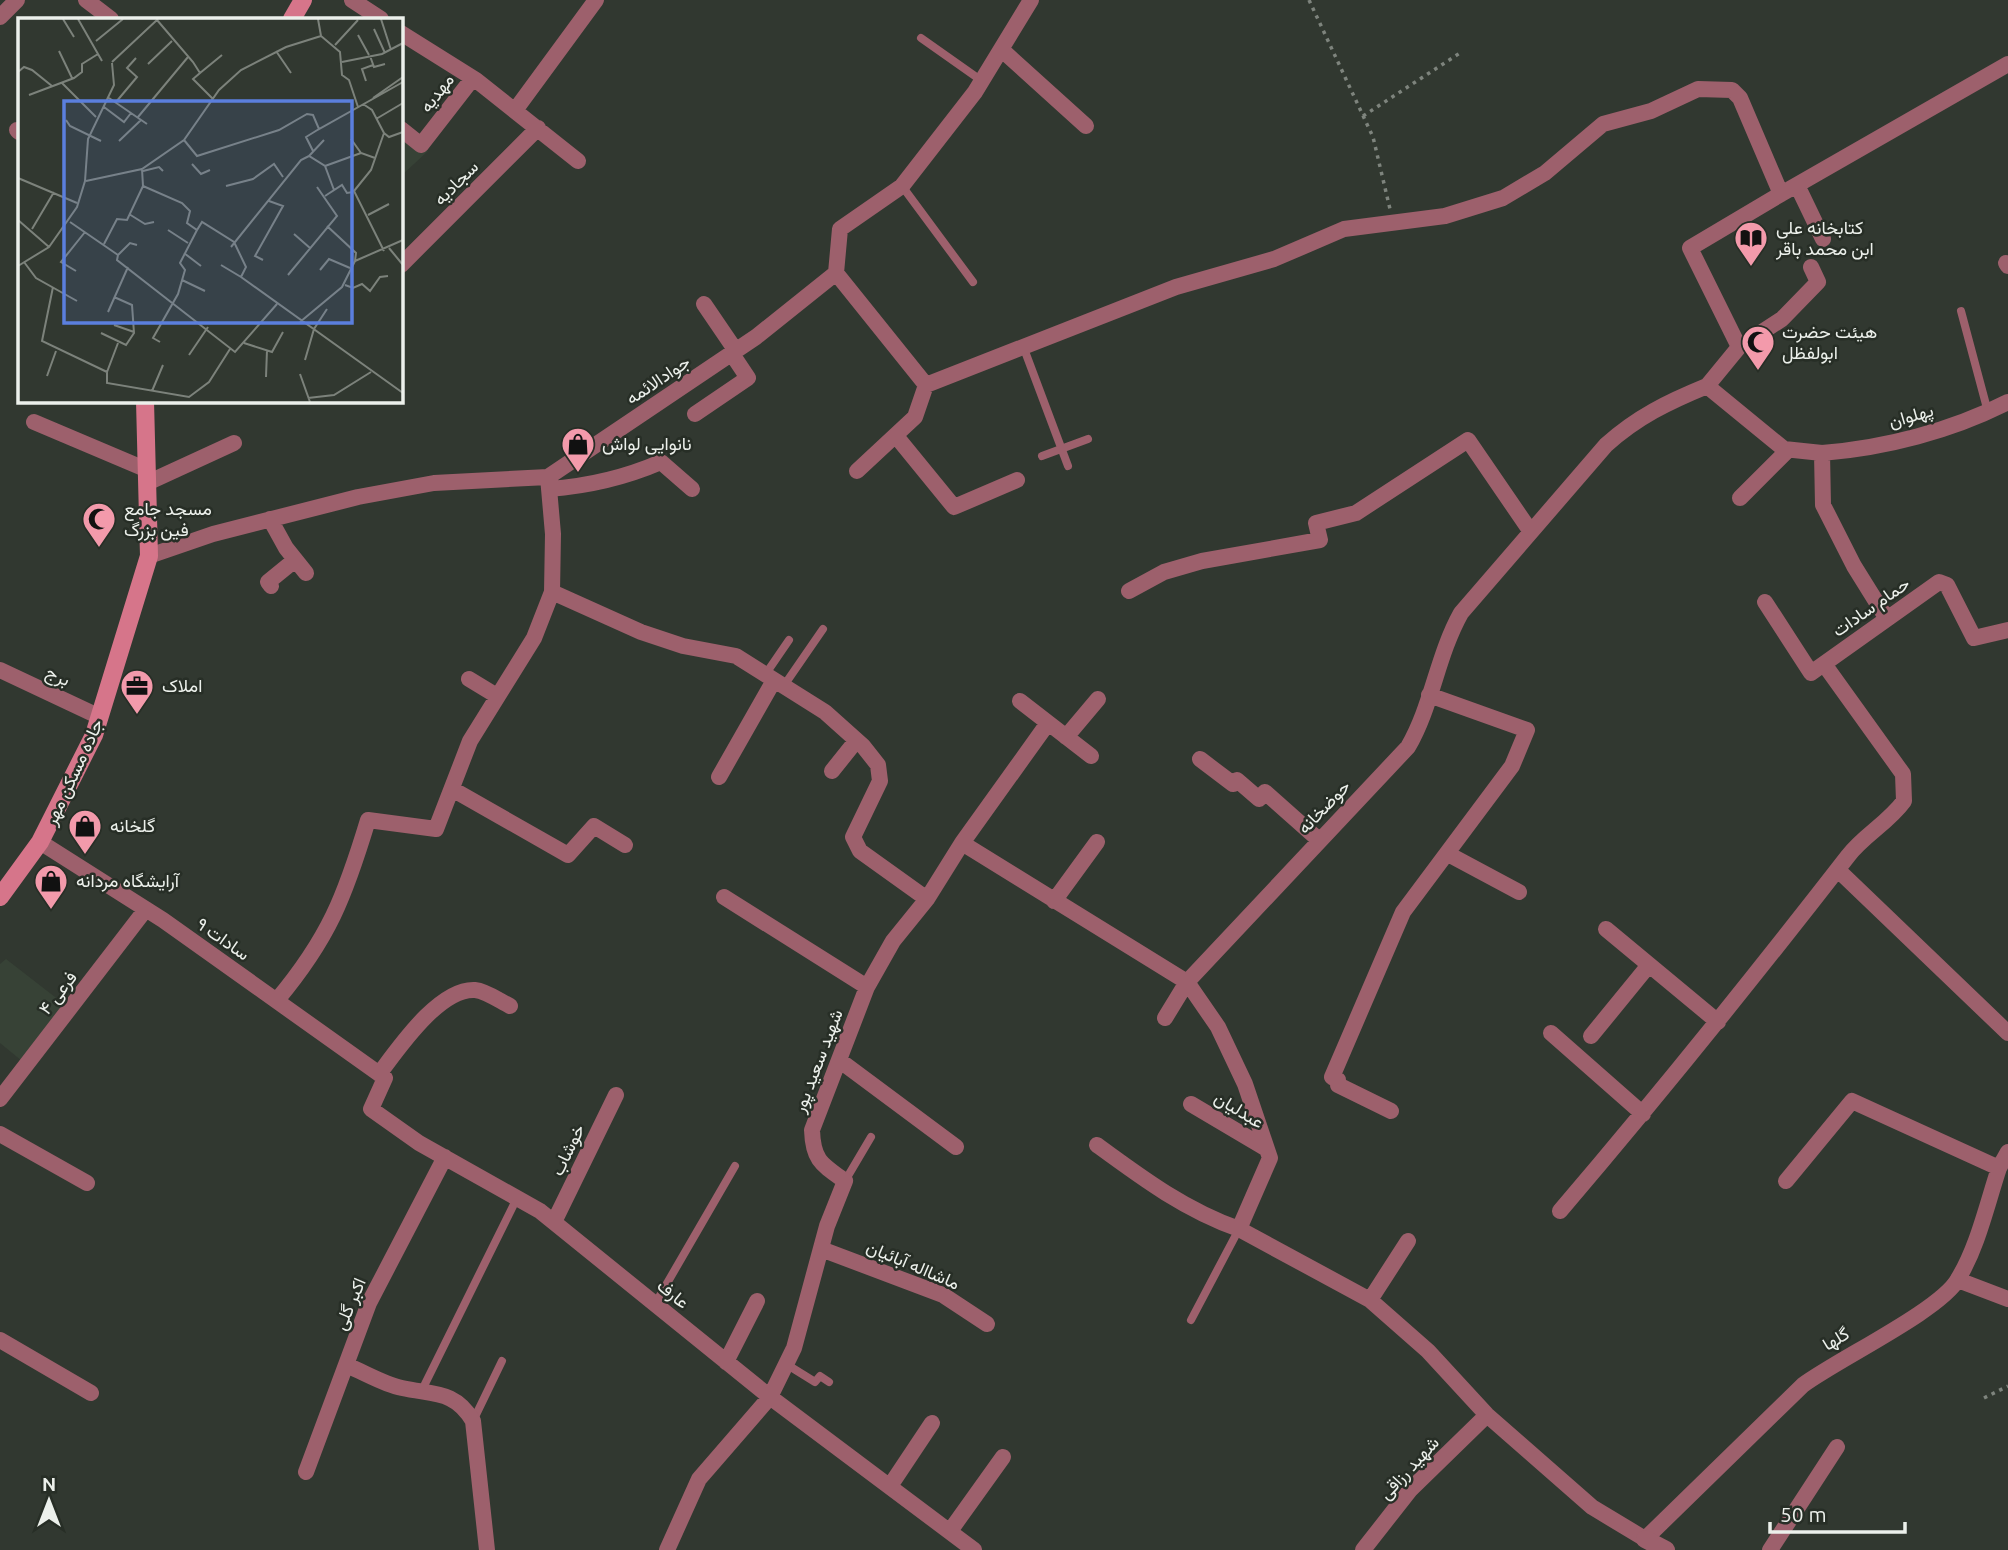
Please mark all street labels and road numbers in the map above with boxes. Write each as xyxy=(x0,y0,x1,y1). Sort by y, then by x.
street label: مهدیه xyxy=(415,69,459,117)
street label: سجادیه xyxy=(429,156,482,209)
street label: جوادالائمه xyxy=(622,351,694,409)
street label: پهلوان xyxy=(1886,399,1936,434)
street label: حمام سادات xyxy=(1828,572,1914,642)
street label: برج xyxy=(42,661,74,692)
street label: جاده مسکن مهر xyxy=(39,715,108,829)
street label: حوضخانه xyxy=(1293,775,1355,839)
street label: سادات ۹ xyxy=(193,913,254,964)
street label: فرعی ۴ xyxy=(34,967,82,1019)
street label: شهید سعید پور xyxy=(788,1006,849,1117)
street label: عبدلیان xyxy=(1211,1087,1268,1132)
street label: خوشاب xyxy=(546,1121,590,1179)
street label: ماشااله آبائیان xyxy=(863,1235,963,1294)
street label: اکبر گلی xyxy=(329,1274,371,1334)
street label: عارف xyxy=(653,1275,693,1313)
street label: گلها xyxy=(1819,1323,1853,1355)
street label: شهید رزاقی xyxy=(1374,1432,1444,1504)

